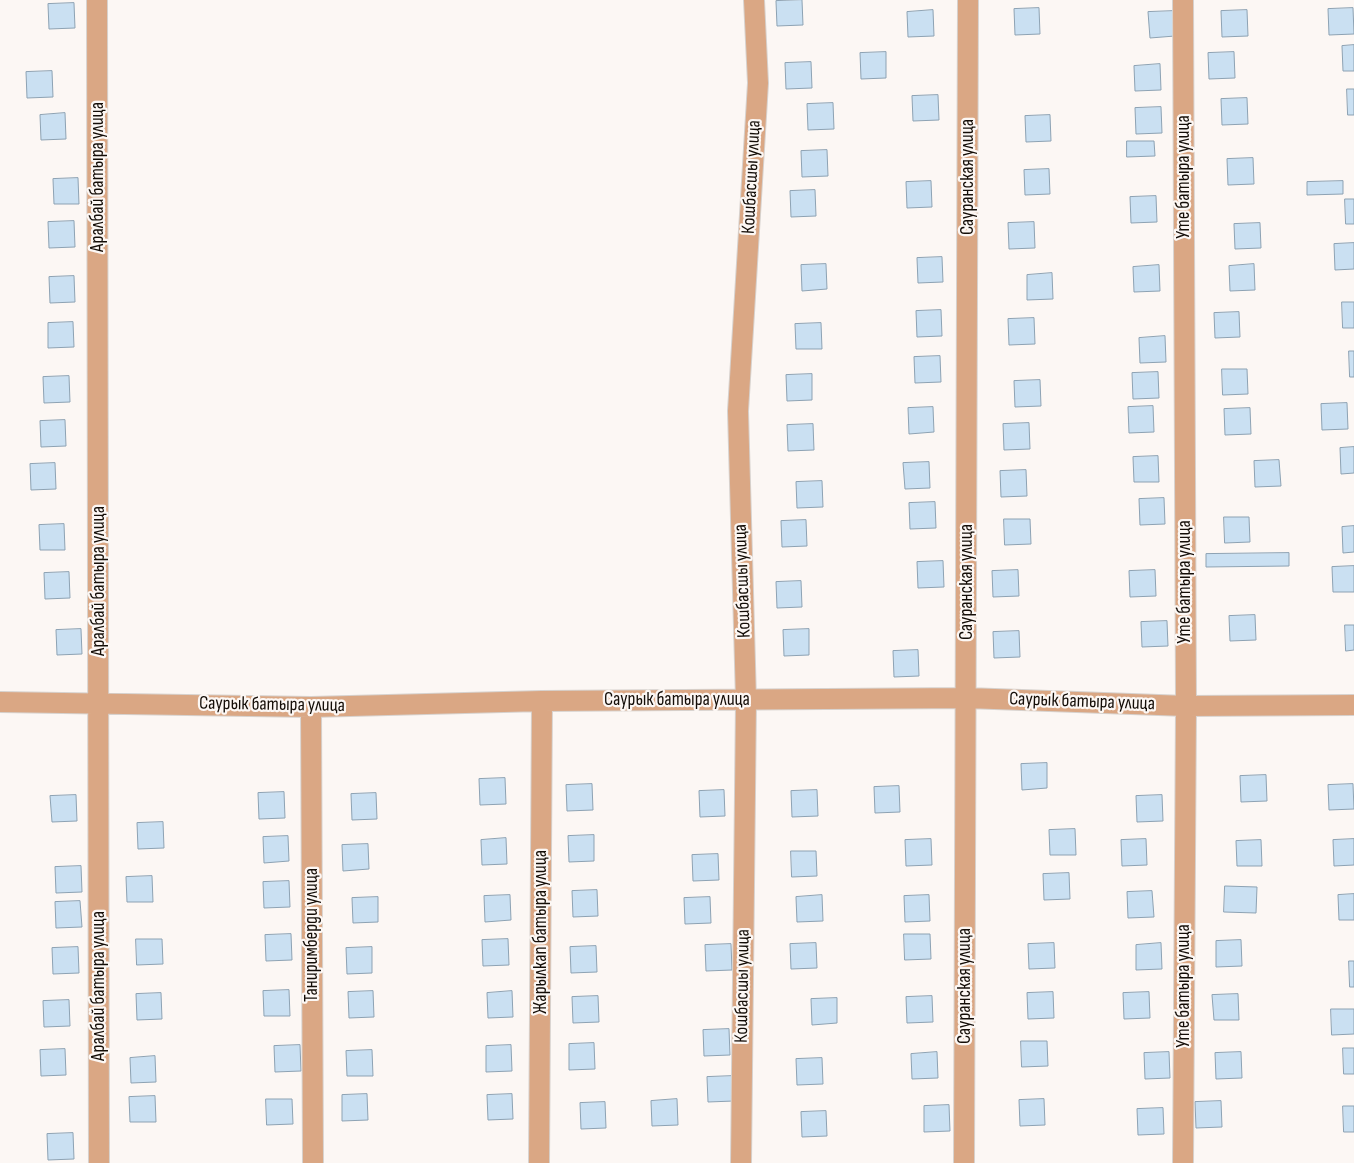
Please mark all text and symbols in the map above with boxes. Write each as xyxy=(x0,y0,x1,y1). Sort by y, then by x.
street label: Аралбай батыра улица xyxy=(87,102,109,252)
street label: Уте батыра улица xyxy=(1173,115,1195,239)
street label: Кошбасшы улица xyxy=(738,119,766,235)
street label: Сауранская улица xyxy=(957,119,979,235)
street label: Аралбай батыра улица xyxy=(88,506,110,656)
street label: Уте батыра улица xyxy=(1174,520,1196,644)
street label: Кошбасшы улица xyxy=(730,524,756,638)
street label: Сауранская улица xyxy=(956,524,978,640)
street label: Саурык батыра улица xyxy=(1009,688,1155,716)
street label: Саурык батыра улица xyxy=(604,689,750,711)
street label: Саурык батыра улица xyxy=(199,692,345,718)
street label: Жарылкап батыра улица xyxy=(530,850,552,1014)
street label: Таниримберди улица xyxy=(301,868,323,1002)
street label: Аралбай батыра улица xyxy=(88,911,110,1061)
street label: Уте батыра улица xyxy=(1173,924,1195,1048)
street label: Сауранская улица xyxy=(954,928,976,1044)
street label: Кошбасшы улица xyxy=(731,929,755,1043)

